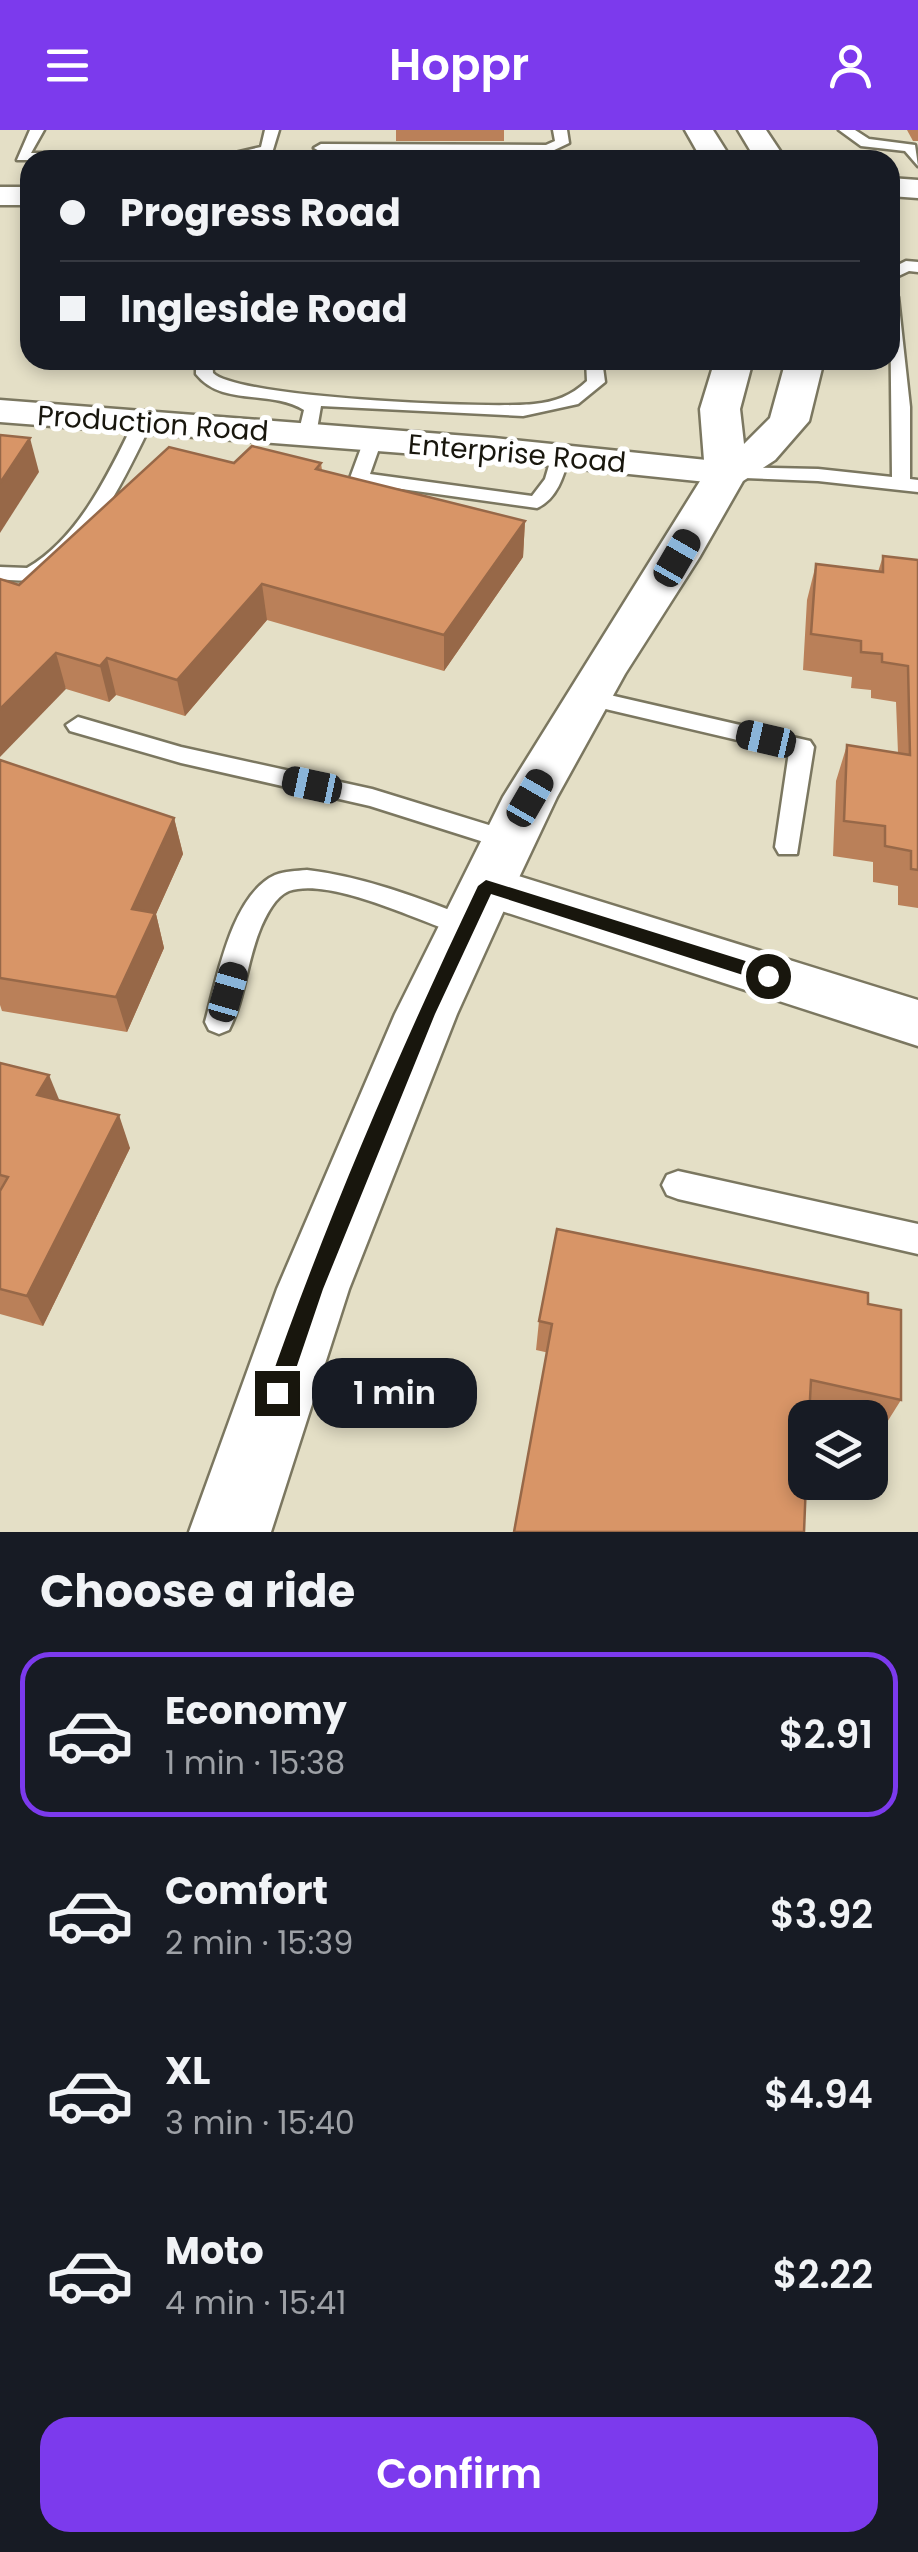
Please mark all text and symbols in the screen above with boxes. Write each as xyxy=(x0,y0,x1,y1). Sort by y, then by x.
text: Hoppr xyxy=(389,33,529,96)
icon: menu xyxy=(40,38,95,93)
icon: person xyxy=(823,38,878,93)
text: Progress Road xyxy=(120,186,401,239)
text: Ingleside Road xyxy=(120,282,408,335)
street label: Production Road xyxy=(36,396,270,451)
street label: Enterprise Road xyxy=(406,425,628,482)
car xyxy=(649,525,705,591)
car xyxy=(733,718,799,760)
car xyxy=(280,764,344,806)
car xyxy=(502,765,558,831)
route start xyxy=(746,954,791,999)
car xyxy=(205,959,251,1025)
callout: 1 min xyxy=(312,1358,477,1428)
text: 1 min xyxy=(353,1370,436,1415)
route end xyxy=(255,1371,300,1416)
map controls xyxy=(788,1400,888,1500)
button: layers xyxy=(788,1400,888,1500)
text: Choose a ride xyxy=(40,1560,355,1623)
text: Economy xyxy=(165,1684,347,1737)
icon: car xyxy=(45,1690,135,1780)
text: $2.91 xyxy=(779,1708,873,1761)
text: 1 min · 15:38 xyxy=(165,1740,345,1785)
text: Comfort xyxy=(165,1864,328,1917)
icon: car xyxy=(45,1870,135,1960)
text: $3.92 xyxy=(770,1888,873,1941)
text: 2 min · 15:39 xyxy=(165,1920,353,1965)
text: XL xyxy=(165,2044,210,2097)
icon: car xyxy=(45,2050,135,2140)
text: $4.94 xyxy=(764,2068,873,2121)
text: 3 min · 15:40 xyxy=(165,2100,355,2145)
text: Moto xyxy=(165,2224,264,2277)
icon: car xyxy=(45,2230,135,2320)
text: $2.22 xyxy=(773,2248,873,2301)
text: 4 min · 15:41 xyxy=(165,2280,346,2325)
button: Confirm xyxy=(40,2417,878,2532)

